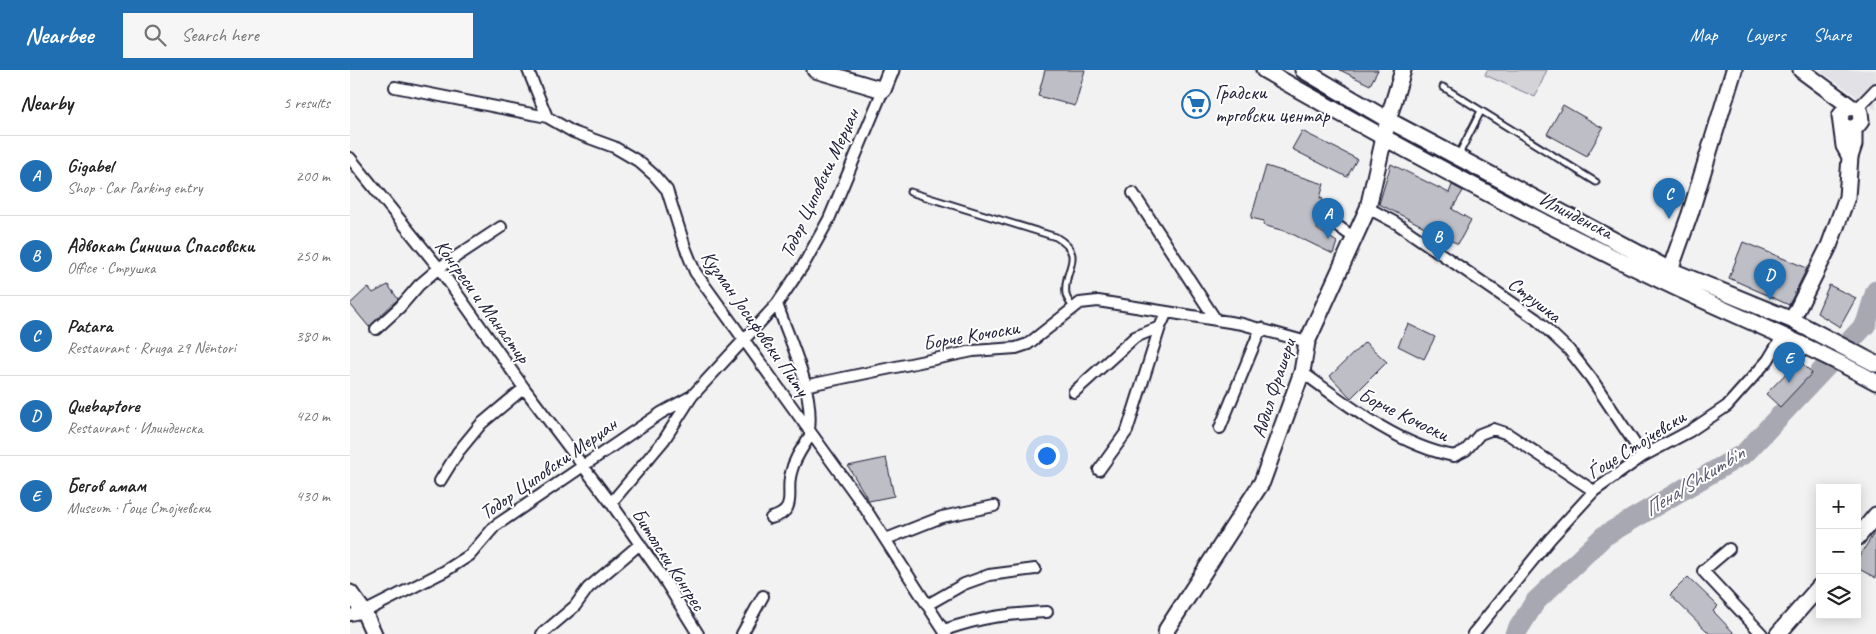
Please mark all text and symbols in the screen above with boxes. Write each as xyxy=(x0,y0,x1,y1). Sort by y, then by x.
search box xyxy=(123,13,473,58)
text: Nearbee xyxy=(25,20,93,50)
icon: search xyxy=(141,21,169,49)
text: Search here xyxy=(181,23,259,47)
text: Map xyxy=(1690,24,1718,46)
text: Layers xyxy=(1746,24,1785,46)
text: Share xyxy=(1813,24,1851,46)
place label: Градски трговски центар xyxy=(1215,80,1331,128)
supermarket icon: Градски трговски центар xyxy=(1181,89,1211,119)
text: Nearby xyxy=(20,90,73,116)
text: 5 results xyxy=(283,93,330,113)
street label: Тодор Циповски Мерџан xyxy=(774,103,866,262)
text: Gigabel xyxy=(67,154,113,178)
text: A xyxy=(32,166,40,186)
text: 200 m xyxy=(296,166,330,186)
text: Shop · Car Parking entry xyxy=(67,178,202,198)
pin: C xyxy=(1653,178,1685,219)
street label: Илинденска xyxy=(1535,186,1618,245)
pin: A xyxy=(1312,198,1344,239)
pin: B xyxy=(1422,221,1454,262)
text: Адвокат Синиша Спасовски xyxy=(67,234,255,258)
street label: Конгреси и Манастир xyxy=(429,234,537,369)
text: B xyxy=(32,246,40,266)
text: 250 m xyxy=(296,246,330,266)
street label: Кузман Јосифовски Питу xyxy=(695,246,816,403)
text: Office · Струшка xyxy=(67,258,155,278)
pin: D xyxy=(1754,259,1786,300)
street label: Струшка xyxy=(1503,271,1568,329)
text: Patara xyxy=(67,314,113,338)
street label: Борче Кочоски xyxy=(921,315,1022,356)
text: C xyxy=(32,326,40,346)
text: 380 m xyxy=(296,326,330,346)
street label: Абдил Фрашери xyxy=(1246,334,1302,441)
text: Restaurant · Rruga 29 Nëntori xyxy=(67,338,236,358)
pin: E xyxy=(1773,342,1805,383)
street label: Борче Кочоски xyxy=(1355,382,1454,447)
text: Quebaptore xyxy=(67,394,140,418)
street label: Ѓоце Стојчевски xyxy=(1582,404,1691,485)
text: D xyxy=(31,406,41,426)
text: 420 m xyxy=(296,406,330,426)
street label: Тодор Циповски Мерџан xyxy=(475,411,623,525)
text: Restaurant · Илинденска xyxy=(67,418,203,438)
water label: Пена/Shkumbin xyxy=(1639,439,1750,522)
your location xyxy=(1034,443,1060,469)
text: Бегов амам xyxy=(67,474,146,498)
map controls xyxy=(1816,484,1861,619)
button: + xyxy=(1816,484,1861,529)
text: E xyxy=(32,486,40,506)
text: 430 m xyxy=(296,486,330,506)
text: Museum · Ѓоце Стојчевски xyxy=(67,498,211,518)
street label: Битолски Конгрес xyxy=(626,503,712,616)
button: − xyxy=(1816,529,1861,574)
button: layers xyxy=(1816,574,1861,619)

